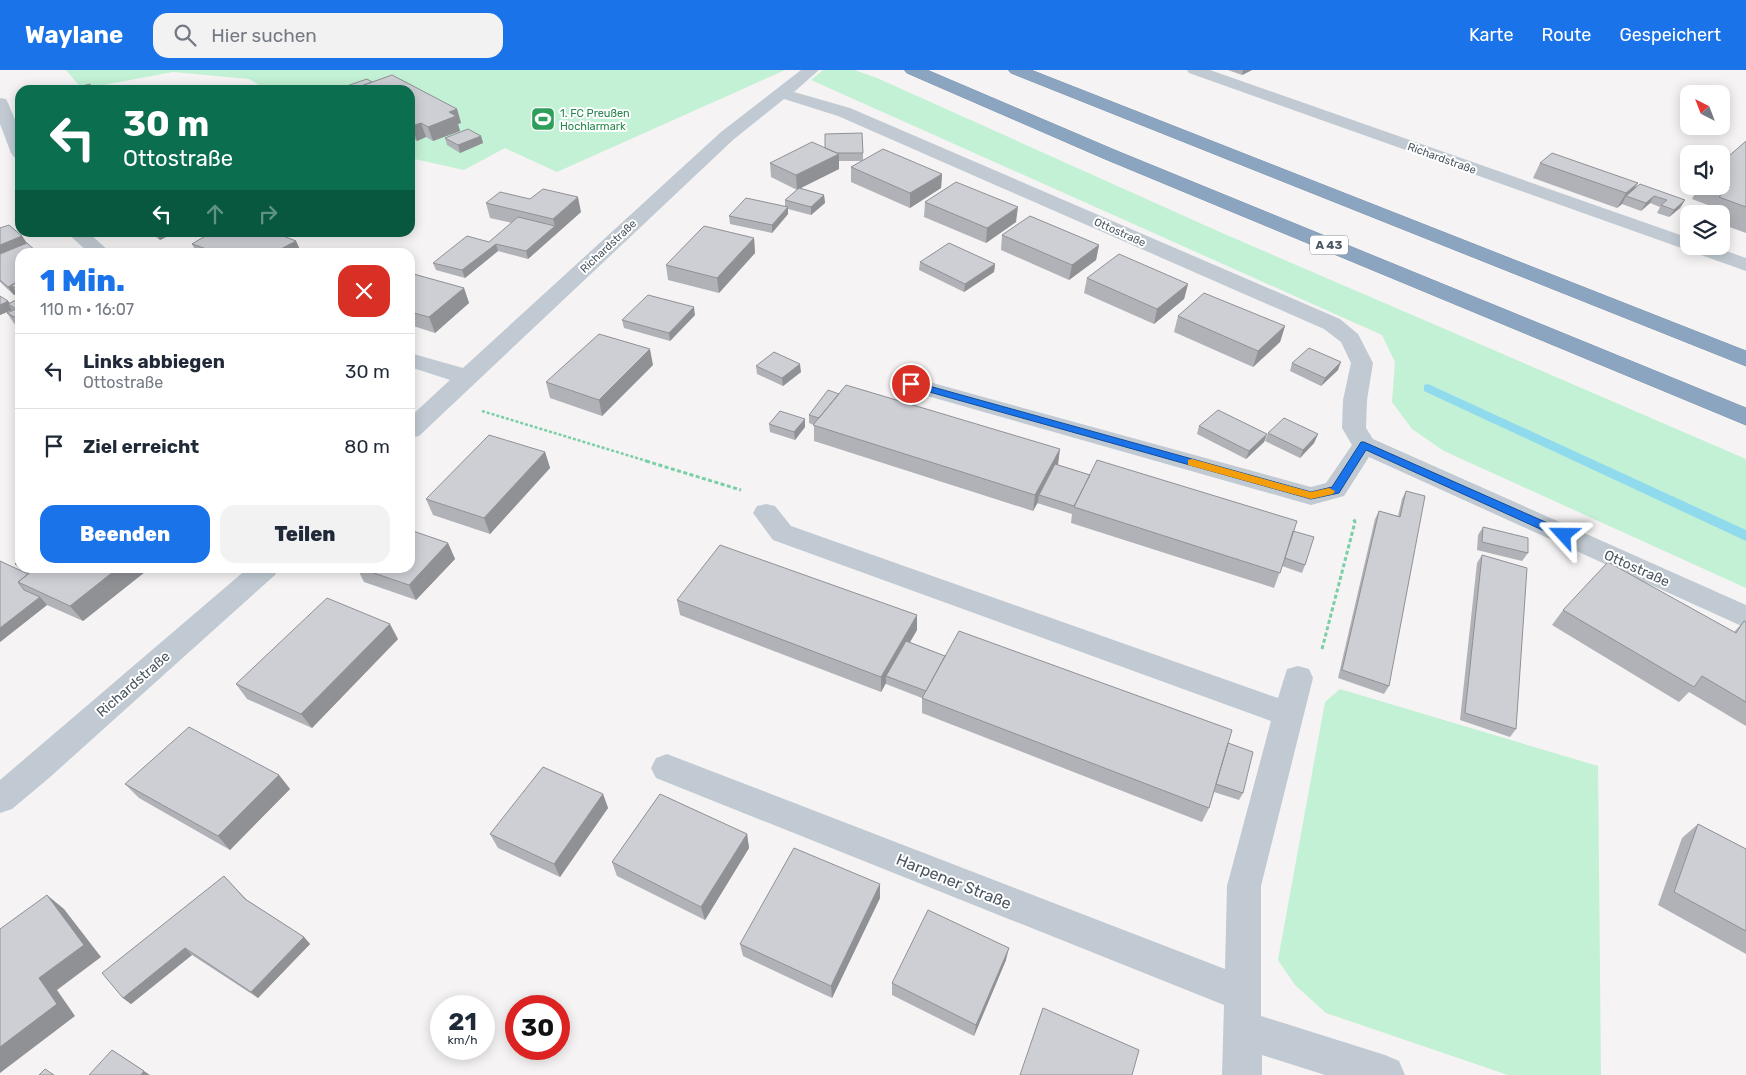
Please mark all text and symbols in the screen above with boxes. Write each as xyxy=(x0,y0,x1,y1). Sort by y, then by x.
search box xyxy=(153,13,503,58)
text: Waylane xyxy=(25,21,123,49)
icon: search xyxy=(171,21,199,49)
text: Hier suchen xyxy=(211,24,317,47)
text: Karte xyxy=(1469,24,1513,46)
text: Route xyxy=(1541,24,1591,46)
text: Gespeichert xyxy=(1619,24,1721,46)
north arrow xyxy=(1680,85,1730,135)
map controls xyxy=(1680,85,1730,255)
text: 30 m xyxy=(123,103,209,145)
icon: left xyxy=(40,105,105,170)
sports icon: 1. FC Preußen Hochlarmark xyxy=(530,106,556,132)
place label: 1. FC Preußen Hochlarmark xyxy=(560,107,630,133)
street label: Richardstraße xyxy=(1406,140,1478,177)
text: Ottostraße xyxy=(123,145,233,172)
button: sound xyxy=(1680,145,1730,195)
icon: left xyxy=(148,200,176,228)
icon: ahead xyxy=(201,200,229,228)
icon: right xyxy=(254,200,282,228)
button: layers xyxy=(1680,205,1730,255)
street label: Ottostraße xyxy=(1092,215,1148,250)
street label: Richardstraße xyxy=(578,217,639,276)
road number: A 43 xyxy=(1310,236,1348,254)
text: 1 Min. xyxy=(40,263,125,299)
button: close xyxy=(338,265,390,317)
text: 110 m · 16:07 xyxy=(40,300,134,319)
text: Links abbiegen xyxy=(83,350,225,373)
icon: left xyxy=(40,357,68,385)
text: 30 m xyxy=(345,360,390,383)
pin xyxy=(890,363,932,405)
icon: arrive xyxy=(897,370,925,398)
text: Ottostraße xyxy=(83,373,163,392)
icon: arrive xyxy=(40,432,68,460)
text: Ziel erreicht xyxy=(83,435,199,458)
text: 80 m xyxy=(344,435,390,458)
button: Beenden xyxy=(40,505,210,563)
button: Teilen xyxy=(220,505,390,563)
position arrow xyxy=(1537,508,1589,560)
street label: Ottostraße xyxy=(1601,546,1672,591)
street label: Richardstraße xyxy=(93,648,174,721)
street label: Harpener Straße xyxy=(893,850,1014,913)
speed limit sign: 30 xyxy=(505,995,570,1060)
text: 21 xyxy=(448,1007,477,1036)
text: km/h xyxy=(448,1033,477,1047)

